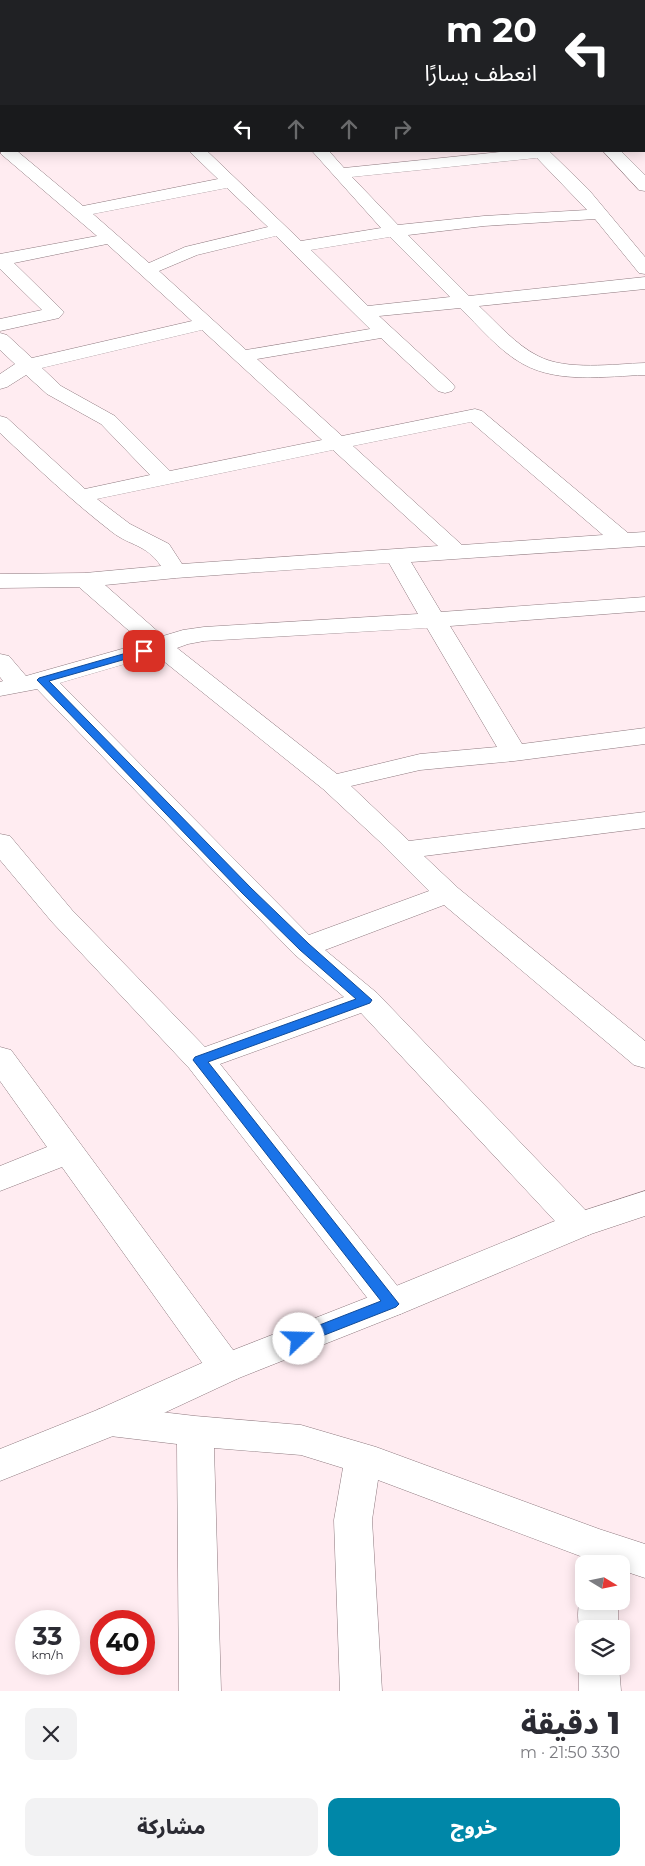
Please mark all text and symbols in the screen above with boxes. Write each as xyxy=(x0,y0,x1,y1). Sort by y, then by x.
text: 20 m xyxy=(446,8,537,51)
icon: left xyxy=(555,20,620,85)
text: انعطف يسارًا xyxy=(424,60,537,87)
icon: left xyxy=(229,115,257,143)
icon: ahead xyxy=(282,115,310,143)
icon: ahead xyxy=(335,115,363,143)
icon: right xyxy=(388,115,416,143)
pin xyxy=(123,630,165,672)
icon: arrive xyxy=(130,637,158,665)
position arrow xyxy=(272,1312,324,1364)
north arrow xyxy=(575,1555,630,1610)
map controls xyxy=(575,1555,630,1675)
speed limit sign: 40 xyxy=(90,1610,155,1675)
button: layers xyxy=(575,1620,630,1675)
text: 33 xyxy=(33,1621,62,1651)
text: km/h xyxy=(31,1647,64,1662)
text: 1 دقيقة xyxy=(521,1705,620,1742)
button: close xyxy=(25,1708,77,1760)
text: 330 m · 21:50 xyxy=(520,1743,620,1762)
button: مشاركة xyxy=(25,1798,318,1856)
button: خروج xyxy=(328,1798,620,1856)

